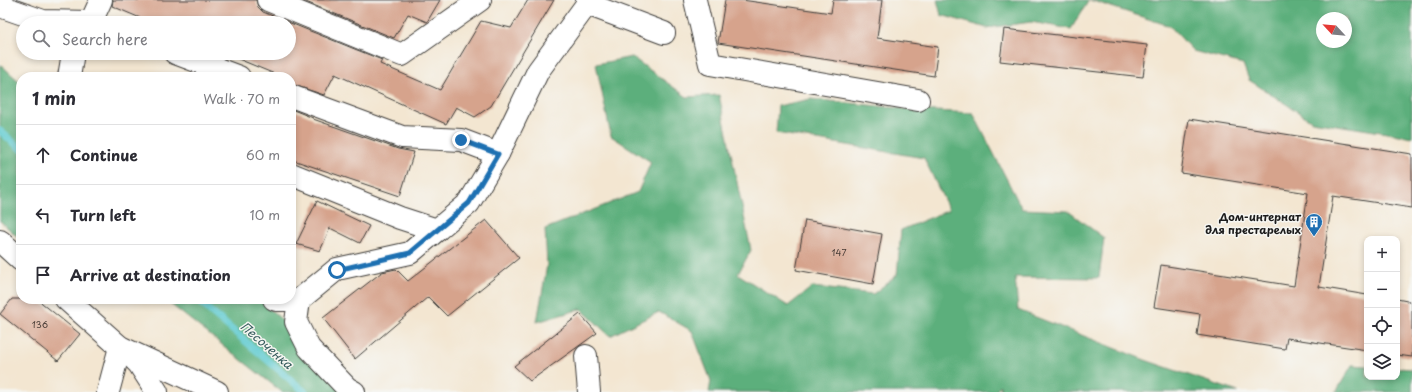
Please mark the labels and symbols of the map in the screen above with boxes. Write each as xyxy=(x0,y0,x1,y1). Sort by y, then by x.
north arrow xyxy=(1316,12,1352,48)
route end xyxy=(452,131,470,149)
place label: Дом-интернат для престарелых xyxy=(1205,208,1301,238)
building icon: Дом-интернат для престарелых xyxy=(1304,212,1324,237)
house number: 147 xyxy=(832,245,846,259)
route start xyxy=(328,261,346,279)
house number: 136 xyxy=(32,317,48,331)
water label: Песоченка xyxy=(237,317,297,373)

